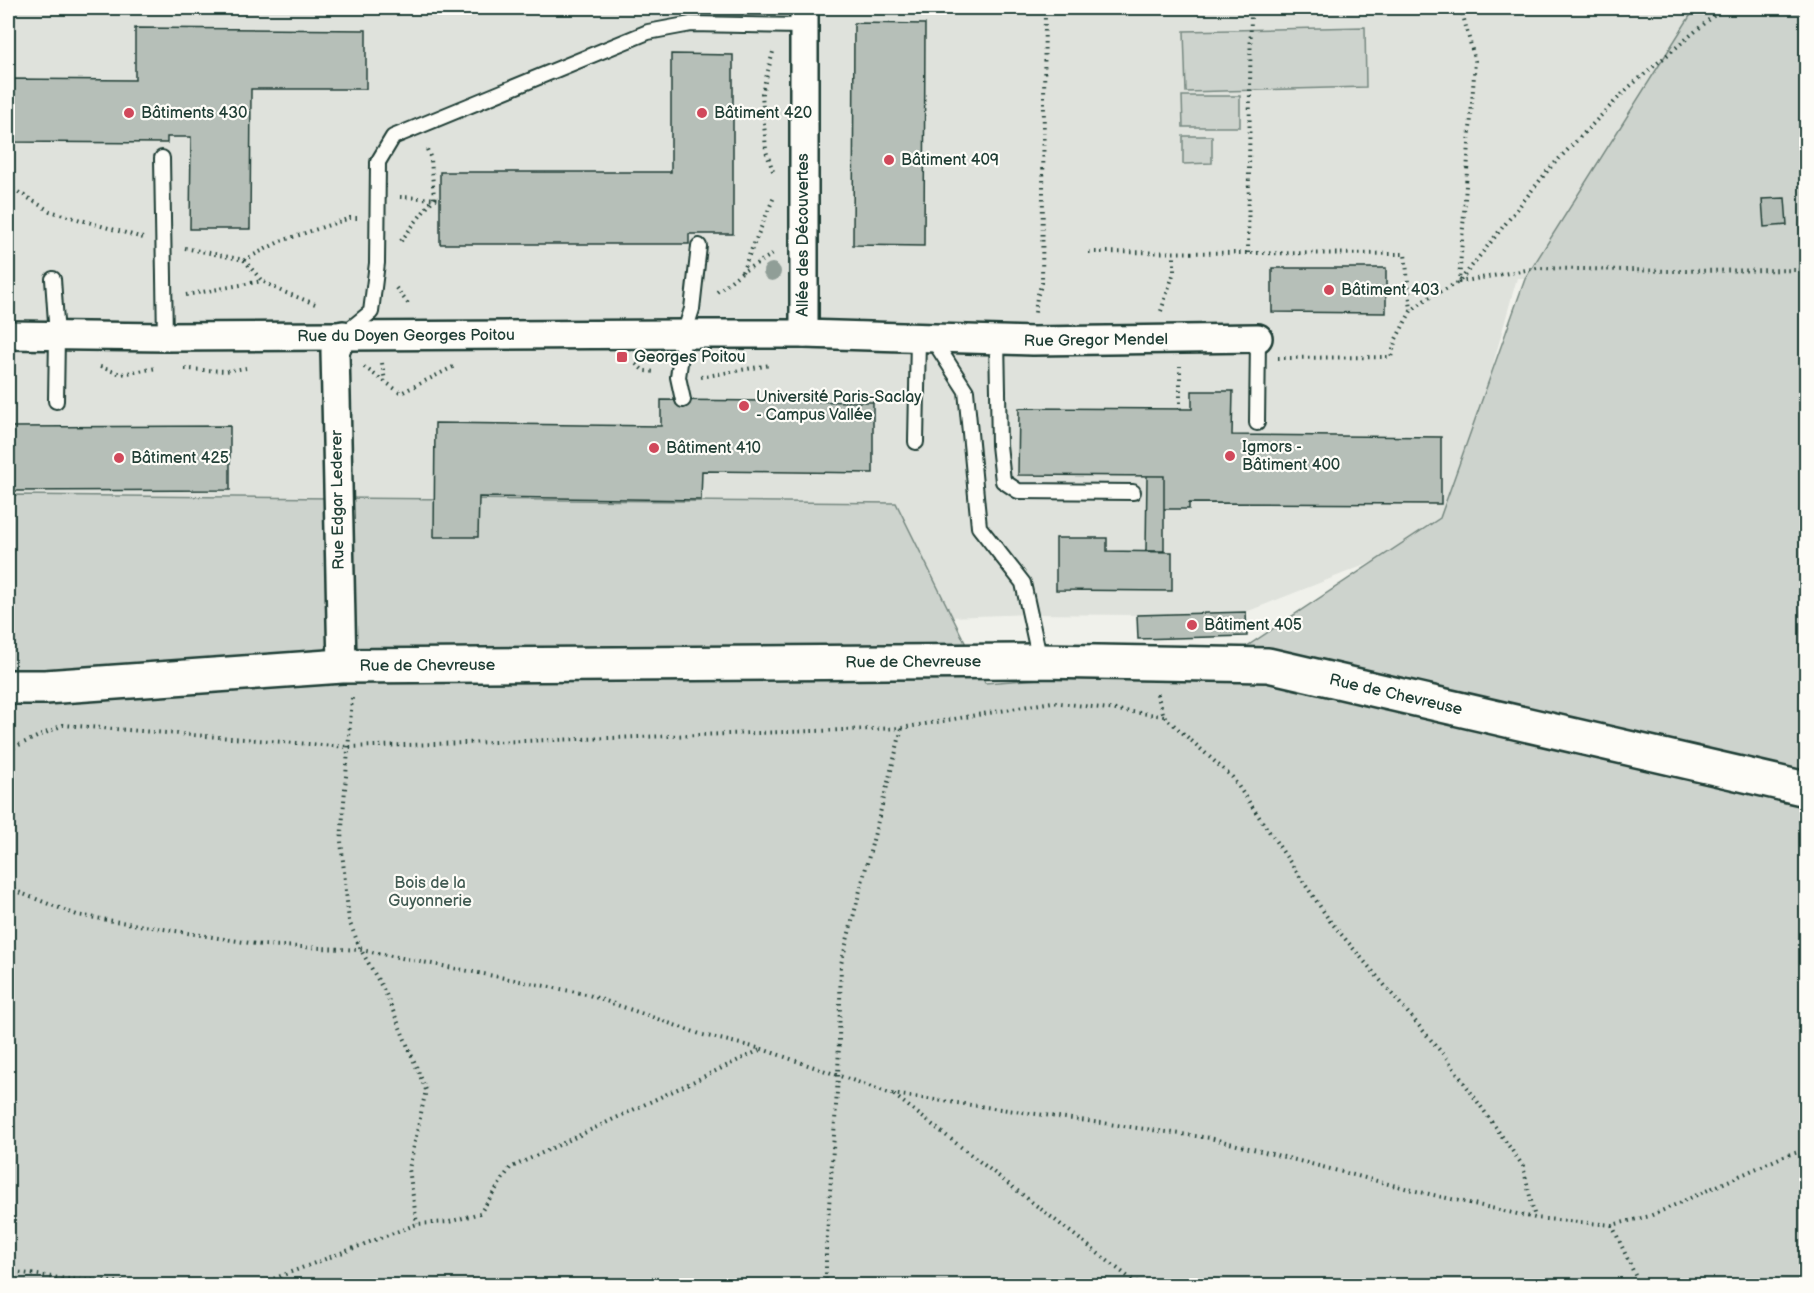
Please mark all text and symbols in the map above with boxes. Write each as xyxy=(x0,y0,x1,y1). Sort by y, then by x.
place label: Bâtiments 430 xyxy=(141,104,247,123)
place label: Bâtiment 420 xyxy=(714,104,812,123)
marker: Bâtiments 430 xyxy=(122,106,136,120)
marker: Bâtiment 420 xyxy=(695,106,709,120)
place label: Bâtiment 409 xyxy=(901,151,999,170)
street label: Allée des Découvertes xyxy=(794,153,813,317)
marker: Bâtiment 409 xyxy=(882,153,896,167)
place label: Bâtiment 403 xyxy=(1341,281,1440,300)
marker: Bâtiment 403 xyxy=(1322,283,1336,297)
street label: Rue du Doyen Georges Poitou xyxy=(297,325,515,346)
street label: Rue Gregor Mendel xyxy=(1023,330,1168,351)
place label: Georges Poitou xyxy=(634,348,746,367)
marker: Georges Poitou xyxy=(615,350,629,364)
place label: Université Paris-Saclay - Campus Vallée xyxy=(756,388,922,425)
marker: Université Paris-Saclay - Campus Vallée xyxy=(737,399,751,413)
street label: Rue Edgar Lederer xyxy=(327,430,349,570)
place label: Igmors - Bâtiment 400 xyxy=(1242,438,1340,475)
place label: Bâtiment 410 xyxy=(666,439,761,458)
marker: Bâtiment 410 xyxy=(647,441,661,455)
place label: Bâtiment 425 xyxy=(131,449,229,468)
marker: Igmors - Bâtiment 400 xyxy=(1223,449,1237,463)
marker: Bâtiment 425 xyxy=(112,451,126,465)
place label: Bâtiment 405 xyxy=(1204,616,1302,635)
marker: Bâtiment 405 xyxy=(1185,618,1199,632)
street label: Rue de Chevreuse xyxy=(845,652,982,672)
street label: Rue de Chevreuse xyxy=(359,655,496,675)
street label: Rue de Chevreuse xyxy=(1328,670,1465,719)
park label: Bois de la Guyonnerie xyxy=(388,874,472,911)

